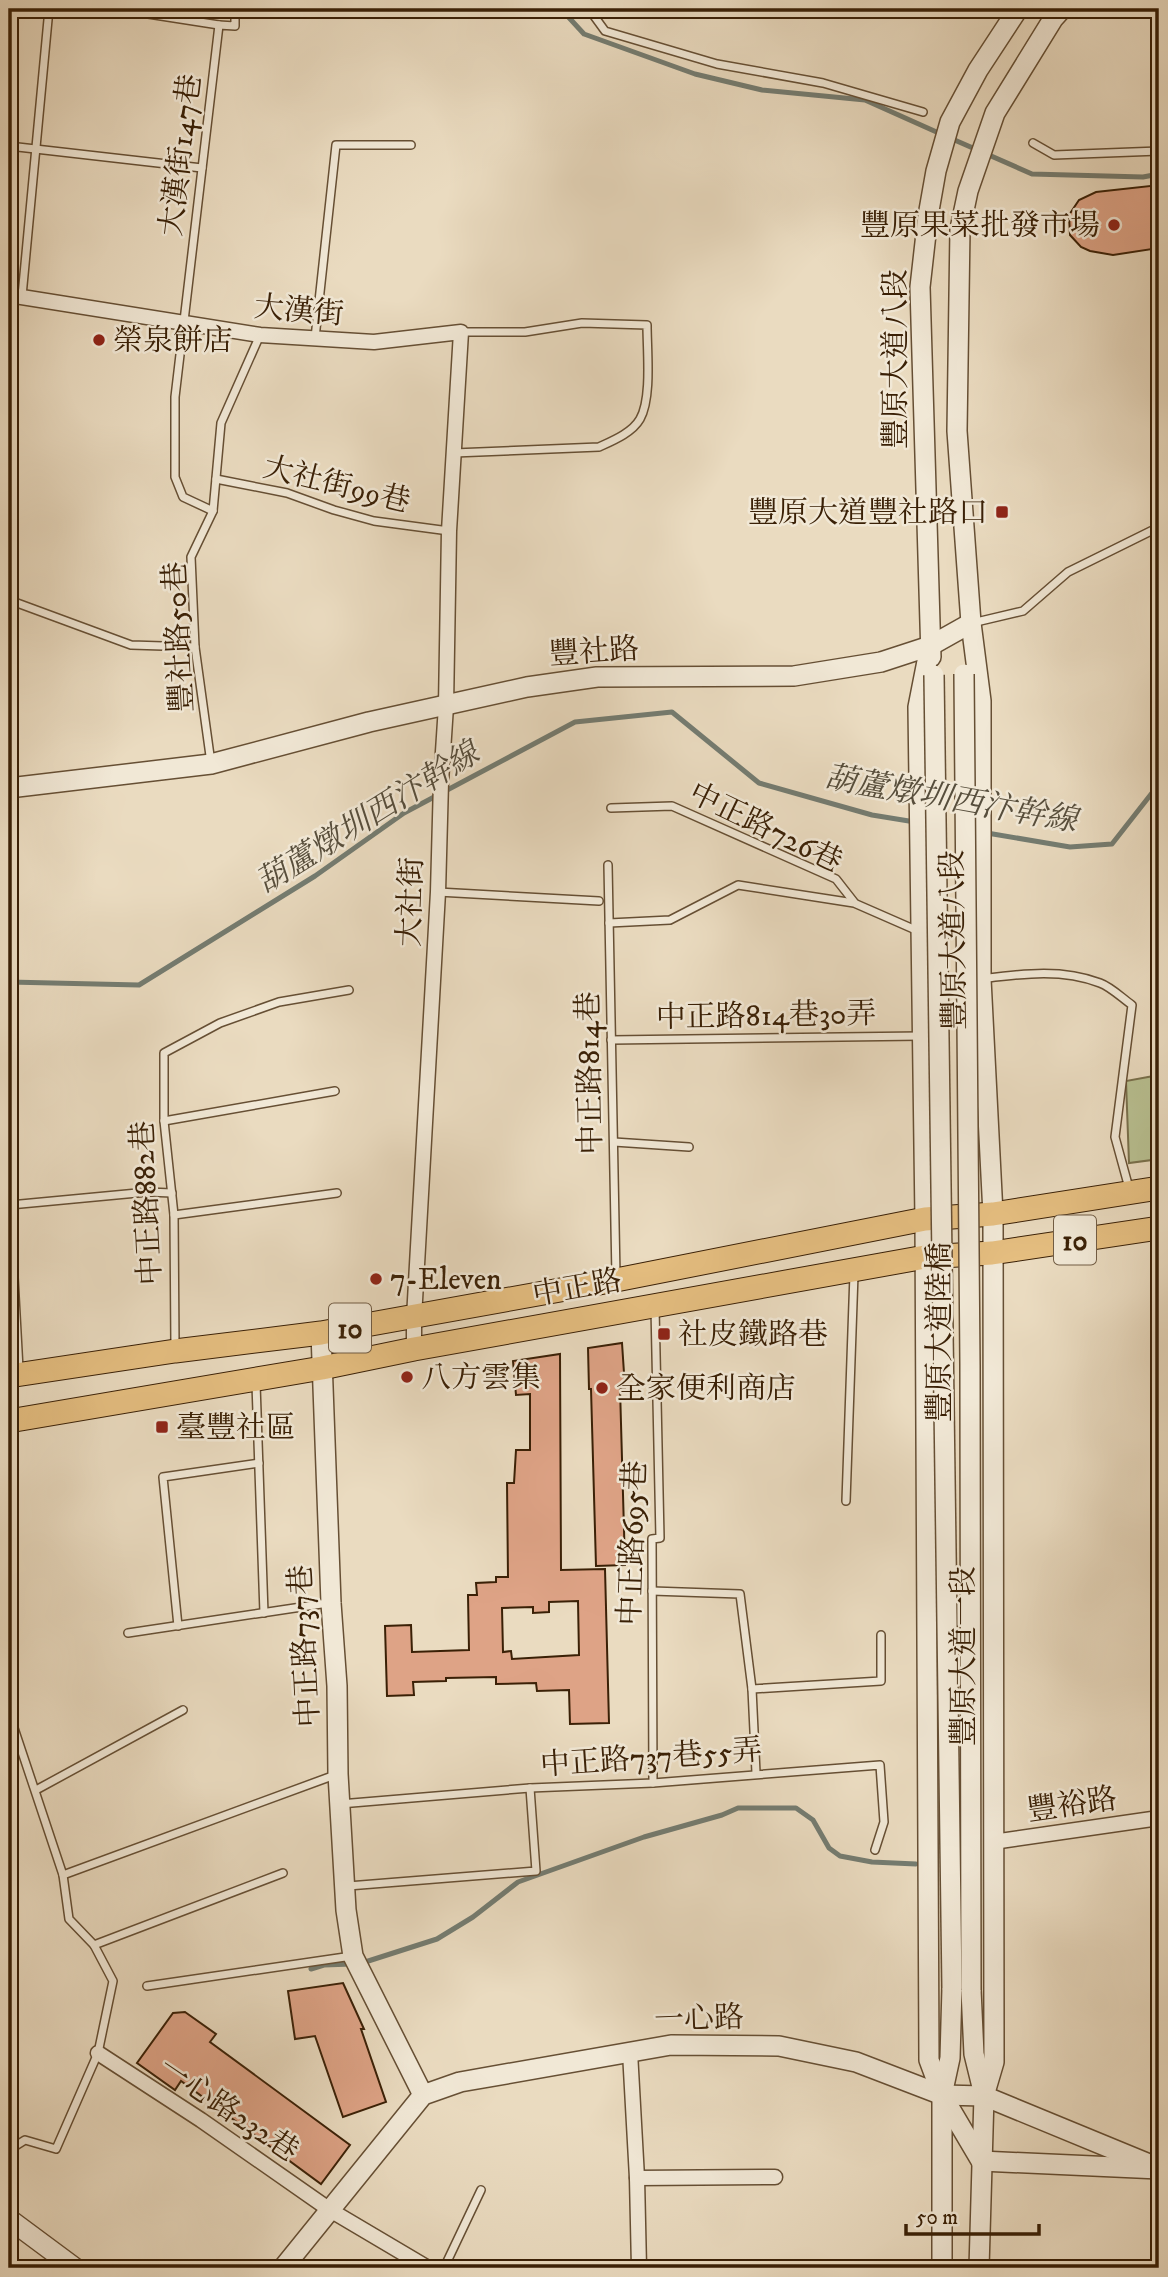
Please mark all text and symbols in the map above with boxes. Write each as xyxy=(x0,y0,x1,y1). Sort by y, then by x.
street label: 大漢街147巷 xyxy=(153,72,210,238)
place label: 豐原果菜批發市場 xyxy=(860,208,1100,245)
marker: 豐原果菜批發市場 xyxy=(1106,217,1122,233)
street label: 豐原大道八段 xyxy=(878,269,915,449)
street label: 大漢街 xyxy=(252,289,345,334)
place label: 榮泉餅店 xyxy=(113,323,233,360)
marker: 榮泉餅店 xyxy=(91,332,107,348)
street label: 大社街99巷 xyxy=(259,449,414,522)
place label: 豐原大道豐社路口 xyxy=(748,495,988,532)
marker: 豐原大道豐社路口 xyxy=(994,504,1010,520)
street label: 豐社路50巷 xyxy=(157,561,202,713)
street label: 豐社路 xyxy=(548,631,640,674)
water label: 葫蘆燉圳西汴幹線 xyxy=(249,732,490,903)
water label: 葫蘆燉圳西汴幹線 xyxy=(821,758,1083,842)
street label: 中正路726巷 xyxy=(683,775,848,881)
street label: 豐原大道八段 xyxy=(934,850,975,1030)
street label: 大社街 xyxy=(391,856,432,948)
street label: 中正路814巷 xyxy=(571,991,610,1155)
street label: 中正路814巷30弄 xyxy=(655,996,877,1037)
street label: 中正路882巷 xyxy=(125,1120,170,1286)
road number: 10 xyxy=(1054,1216,1096,1264)
street label: 豐原大道陸橋 xyxy=(922,1242,959,1422)
place label: 7-Eleven xyxy=(390,1262,502,1299)
street label: 中正路 xyxy=(530,1262,625,1315)
marker: 7-Eleven xyxy=(368,1271,384,1287)
road number: 10 xyxy=(329,1304,371,1352)
place label: 社皮鐵路巷 xyxy=(678,1317,828,1354)
marker: 社皮鐵路巷 xyxy=(656,1326,672,1342)
place label: 八方雲集 xyxy=(421,1360,541,1397)
marker: 八方雲集 xyxy=(399,1369,415,1385)
place label: 全家便利商店 xyxy=(616,1371,796,1408)
marker: 全家便利商店 xyxy=(594,1380,610,1396)
place label: 臺豐社區 xyxy=(176,1410,296,1447)
marker: 臺豐社區 xyxy=(154,1419,170,1435)
street label: 中正路695巷 xyxy=(612,1460,655,1626)
street label: 中正路737巷 xyxy=(283,1564,328,1728)
street label: 豐原大道一段 xyxy=(946,1566,983,1746)
street label: 中正路737巷55弄 xyxy=(539,1732,763,1785)
street label: 豐裕路 xyxy=(1025,1781,1119,1830)
street label: 一心路 xyxy=(653,1999,745,2040)
street label: 一心路232巷 xyxy=(151,2050,305,2171)
scale bar xyxy=(906,2193,1038,2237)
text: 50 m xyxy=(916,2205,958,2231)

